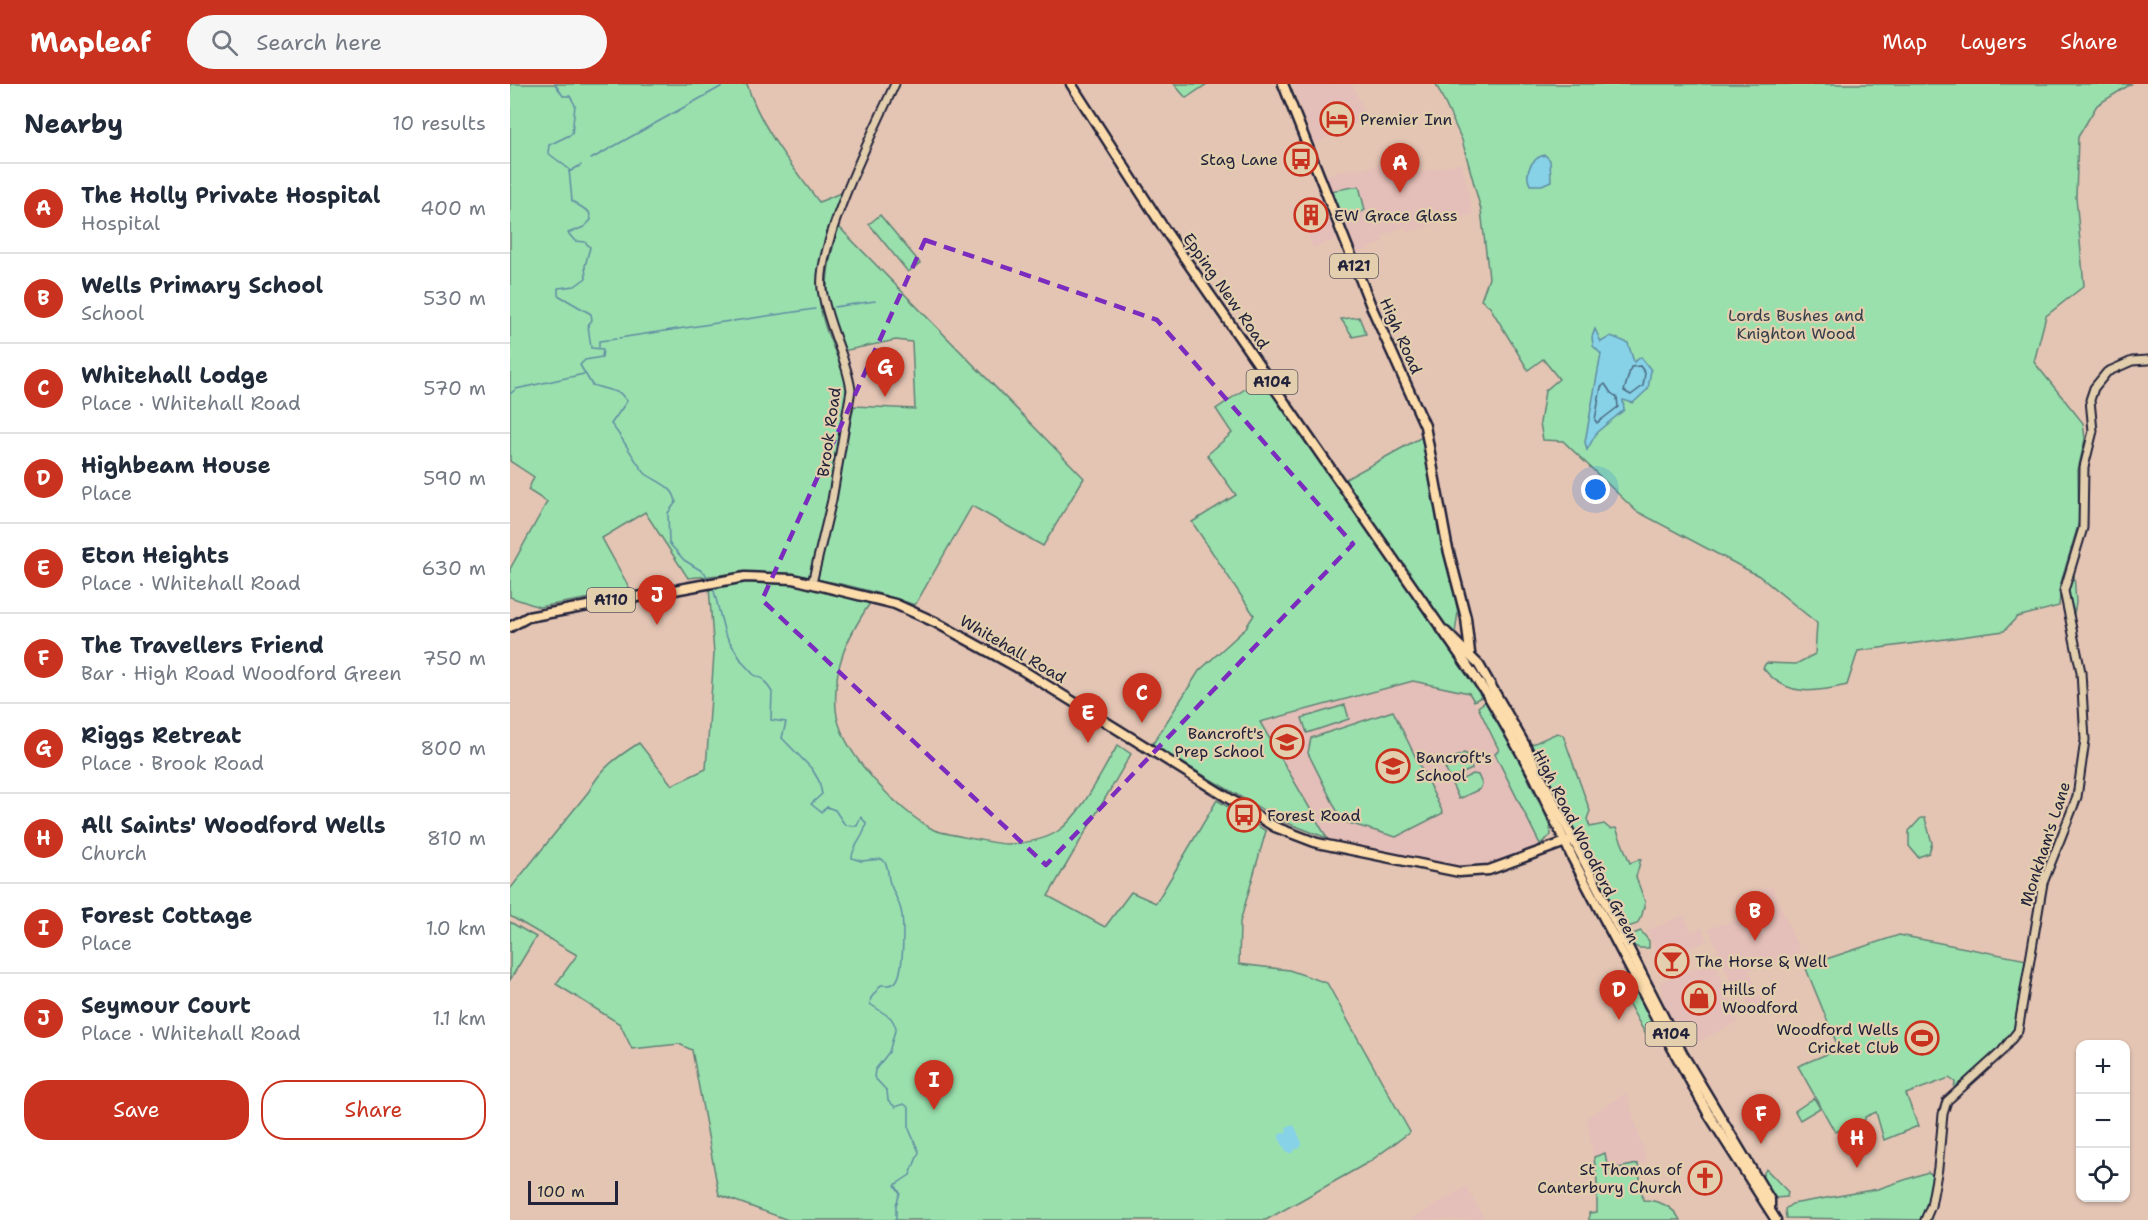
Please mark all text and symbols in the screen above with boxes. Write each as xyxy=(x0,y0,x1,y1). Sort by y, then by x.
search box xyxy=(187,15,607,69)
text: Mapleaf xyxy=(30,23,151,61)
icon: search xyxy=(208,26,241,59)
text: Search here xyxy=(256,28,382,57)
text: Map xyxy=(1882,28,1927,56)
text: Layers xyxy=(1960,28,2027,56)
text: Share xyxy=(2060,28,2118,56)
hotel icon: Premier Inn xyxy=(1319,101,1355,137)
text: Nearby xyxy=(24,106,123,141)
place label: Premier Inn xyxy=(1360,109,1452,130)
text: 10 results xyxy=(392,110,486,136)
bus stop icon: Stag Lane xyxy=(1283,141,1319,177)
pin: A xyxy=(1380,144,1420,193)
place label: Stag Lane xyxy=(1200,149,1278,170)
text: The Holly Private Hospital xyxy=(81,181,380,210)
text: A xyxy=(36,195,51,221)
text: 400 m xyxy=(420,195,486,221)
building icon: EW Grace Glass xyxy=(1293,197,1329,233)
place label: EW Grace Glass xyxy=(1334,205,1458,226)
text: Hospital xyxy=(81,210,160,236)
street label: Epping New Road xyxy=(1178,229,1274,353)
road number: A121 xyxy=(1330,254,1378,278)
text: Wells Primary School xyxy=(81,271,323,300)
text: B xyxy=(37,285,50,311)
text: 530 m xyxy=(423,285,486,311)
street label: High Road xyxy=(1375,295,1427,377)
text: School xyxy=(81,300,144,326)
park label: Lords Bushes and Knighton Wood xyxy=(1728,305,1864,344)
pin: G xyxy=(866,348,904,397)
text: Whitehall Lodge xyxy=(81,361,268,390)
road number: A104 xyxy=(1246,370,1298,394)
text: C xyxy=(37,375,50,401)
text: 570 m xyxy=(423,375,486,401)
street label: Brook Road xyxy=(812,386,846,478)
text: Place · Whitehall Road xyxy=(81,390,301,416)
text: Highbeam House xyxy=(81,451,271,480)
text: D xyxy=(36,465,51,491)
text: 590 m xyxy=(423,465,486,491)
your location xyxy=(1581,475,1610,504)
text: Place xyxy=(81,480,132,506)
text: Eton Heights xyxy=(81,541,229,570)
text: E xyxy=(37,555,50,581)
text: 630 m xyxy=(422,555,486,581)
text: Place · Whitehall Road xyxy=(81,570,301,596)
pin: J xyxy=(638,576,676,625)
road number: A110 xyxy=(587,588,635,612)
street label: Whitehall Road xyxy=(956,610,1070,688)
text: The Travellers Friend xyxy=(81,631,324,660)
text: F xyxy=(38,645,49,671)
text: 750 m xyxy=(423,645,486,671)
text: Bar · High Road Woodford Green xyxy=(81,660,402,686)
pin: C xyxy=(1122,674,1162,723)
pin: E xyxy=(1068,694,1108,743)
text: Riggs Retreat xyxy=(81,721,241,750)
place label: Bancroft's Prep School xyxy=(1175,723,1264,762)
school or university icon: Bancroft's Prep School xyxy=(1269,724,1305,760)
text: G xyxy=(35,735,52,761)
text: 800 m xyxy=(421,735,486,761)
street label: High Road Woodford Green xyxy=(1528,746,1644,947)
place label: Bancroft's School xyxy=(1416,747,1492,786)
school or university icon: Bancroft's School xyxy=(1375,748,1411,784)
text: Place · Brook Road xyxy=(81,750,264,776)
street label: Monkham's Lane xyxy=(2015,779,2075,909)
bus stop icon: Forest Road xyxy=(1226,797,1262,833)
place label: Forest Road xyxy=(1267,805,1361,826)
text: All Saints' Woodford Wells xyxy=(81,811,386,840)
text: H xyxy=(36,825,51,851)
text: 810 m xyxy=(427,825,486,851)
text: Church xyxy=(81,840,147,866)
pin: B xyxy=(1736,892,1774,941)
text: Forest Cottage xyxy=(81,901,253,930)
text: I xyxy=(38,915,49,941)
text: 1.0 km xyxy=(426,915,486,941)
text: Place xyxy=(81,930,132,956)
bar icon: The Horse & Well xyxy=(1654,943,1690,979)
place label: The Horse & Well xyxy=(1695,951,1828,972)
pin: D xyxy=(1600,970,1638,1020)
place label: Hills of Woodford xyxy=(1722,979,1798,1018)
shop icon: Hills of Woodford xyxy=(1681,980,1717,1016)
text: Seymour Court xyxy=(81,991,251,1020)
text: J xyxy=(37,1005,50,1031)
text: 1.1 km xyxy=(432,1005,486,1031)
place label: Woodford Wells Cricket Club xyxy=(1776,1019,1899,1058)
text: Place · Whitehall Road xyxy=(81,1020,301,1046)
sports icon: Woodford Wells Cricket Club xyxy=(1904,1020,1940,1056)
road number: A104 xyxy=(1646,1022,1696,1046)
map controls xyxy=(2076,1040,2130,1202)
button: + xyxy=(2076,1040,2130,1094)
pin: I xyxy=(914,1060,954,1110)
button: Save xyxy=(24,1080,249,1140)
button: Share xyxy=(261,1080,486,1140)
pin: F xyxy=(1742,1094,1780,1144)
button: − xyxy=(2076,1094,2130,1148)
pin: H xyxy=(1838,1118,1876,1168)
button: locate xyxy=(2076,1148,2130,1202)
place label: St Thomas of Canterbury Church xyxy=(1537,1159,1683,1198)
church icon: St Thomas of Canterbury Church xyxy=(1687,1160,1723,1196)
scale bar xyxy=(528,1178,618,1206)
text: 100 m xyxy=(537,1181,585,1202)

